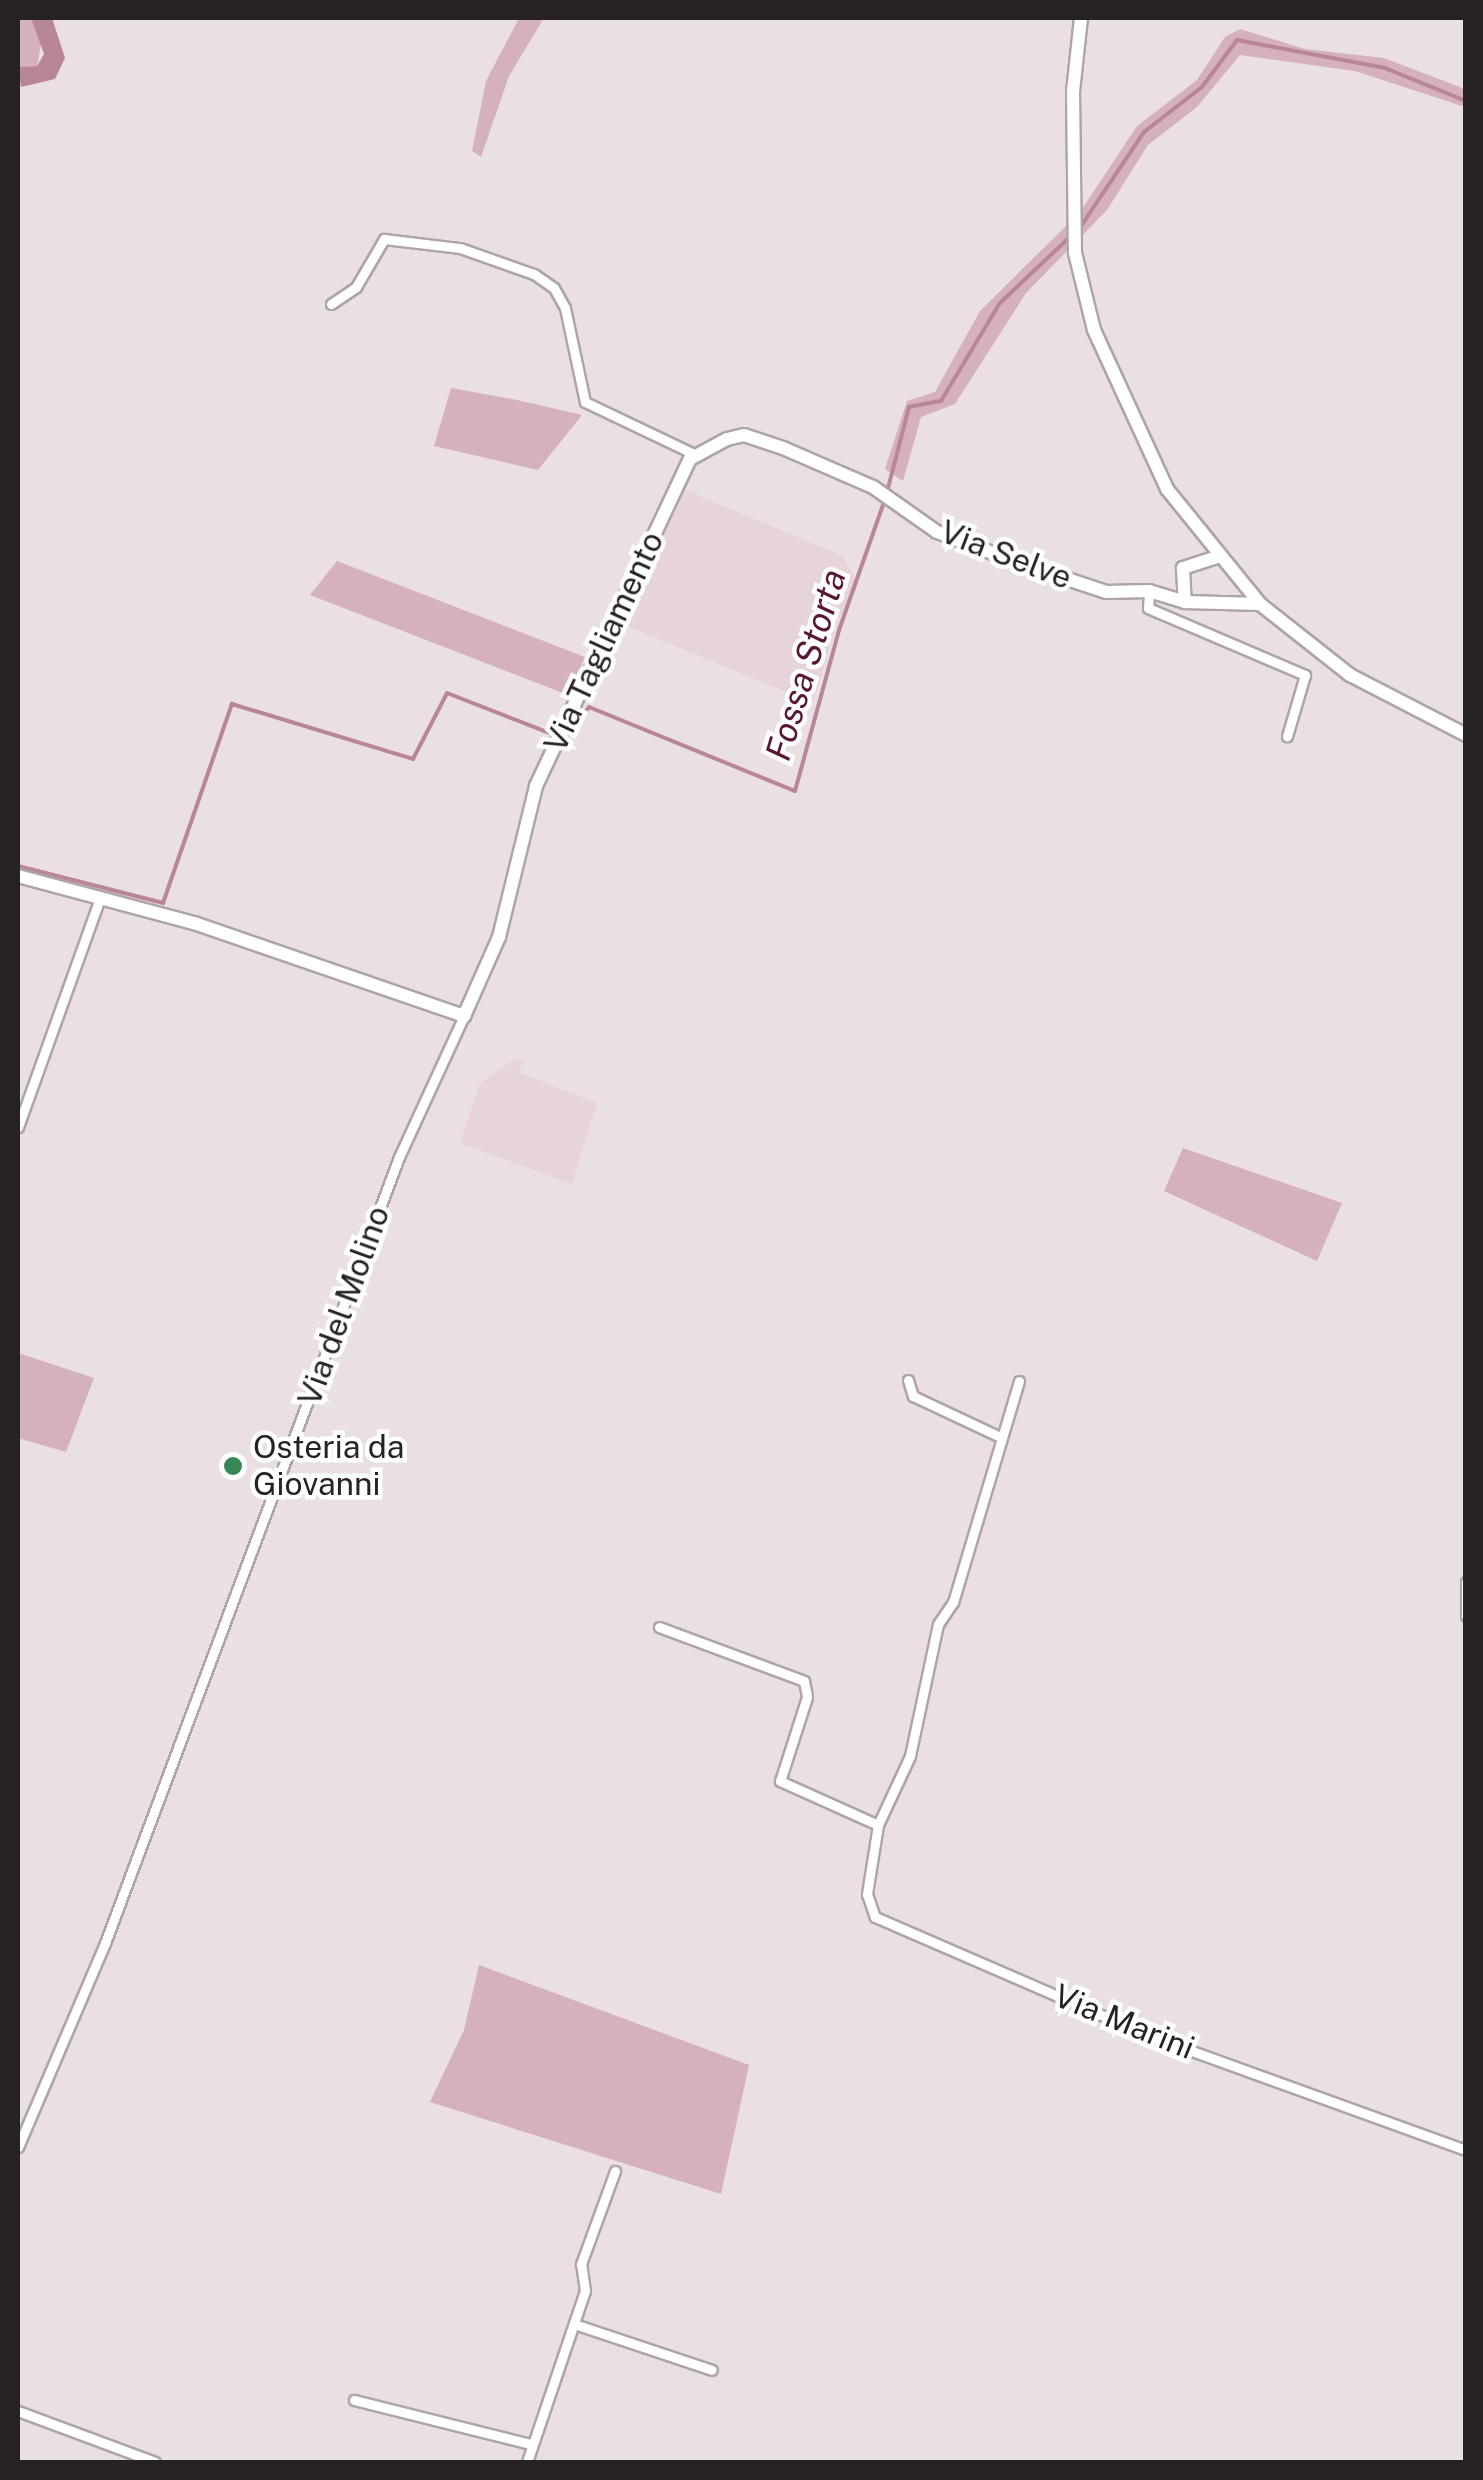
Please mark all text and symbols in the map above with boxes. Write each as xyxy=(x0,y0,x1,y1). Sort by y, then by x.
street label: Via Selve xyxy=(935,512,1077,598)
street label: Via Tagliamento xyxy=(536,526,672,758)
water label: Fossa Storta xyxy=(757,564,855,766)
street label: Via del Molino xyxy=(290,1201,398,1411)
place label: Osteria da Giovanni xyxy=(253,1429,405,1504)
marker: Osteria da Giovanni xyxy=(222,1455,244,1477)
street label: Via Marini xyxy=(1048,1977,1200,2067)

